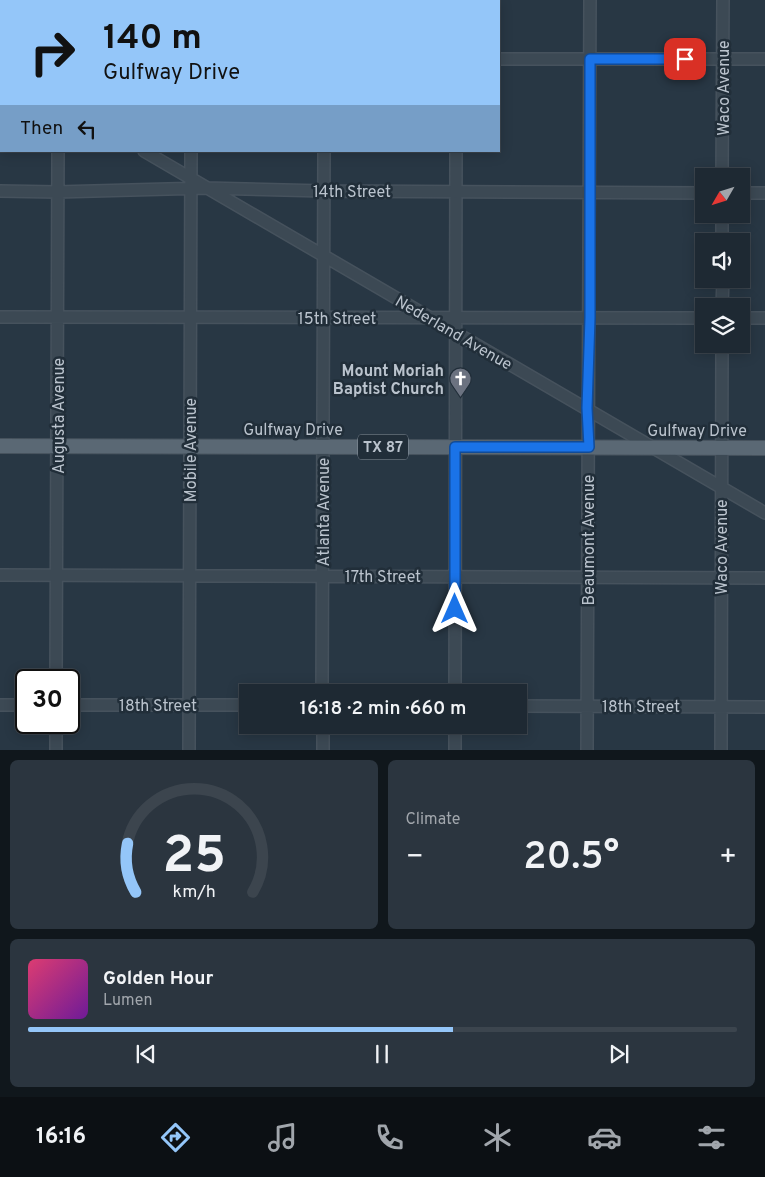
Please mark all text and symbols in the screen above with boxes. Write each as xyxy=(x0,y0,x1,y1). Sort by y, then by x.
text: 140 m xyxy=(103,17,202,61)
icon: right xyxy=(20,20,85,85)
pin xyxy=(664,38,706,80)
street label: Waco Avenue xyxy=(715,40,735,136)
icon: arrive xyxy=(671,45,699,73)
text: Gulfway Drive xyxy=(103,60,240,87)
icon: left xyxy=(73,115,101,143)
text: Then xyxy=(20,117,63,141)
north arrow xyxy=(695,168,750,222)
map controls xyxy=(695,168,750,353)
street label: 14th Street xyxy=(313,183,391,203)
button: sound xyxy=(695,233,750,288)
street label: Nederland Avenue xyxy=(391,292,515,375)
button: layers xyxy=(695,298,750,353)
street label: 15th Street xyxy=(298,310,376,330)
street label: Augusta Avenue xyxy=(50,358,70,474)
place label: Mount Moriah Baptist Church xyxy=(333,362,444,400)
church icon: Mount Moriah Baptist Church xyxy=(448,367,472,398)
street label: Mobile Avenue xyxy=(182,398,202,502)
street label: Gulfway Drive xyxy=(243,421,343,441)
street label: Gulfway Drive xyxy=(647,422,747,442)
road number: TX 87 xyxy=(358,434,408,460)
street label: Atlanta Avenue xyxy=(315,458,335,566)
street label: Beaumont Avenue xyxy=(580,475,600,605)
street label: Waco Avenue xyxy=(713,499,733,595)
street label: 17th Street xyxy=(345,568,421,588)
position arrow xyxy=(428,582,480,634)
speed limit sign: 30 xyxy=(15,669,80,734)
street label: 18th Street xyxy=(119,697,197,717)
text: 16:18 · 2 min · 660 m xyxy=(300,697,466,721)
street label: 18th Street xyxy=(602,698,680,718)
text: Climate xyxy=(406,810,460,830)
text: 25 xyxy=(162,825,226,891)
text: 20.5° xyxy=(523,834,619,883)
text: − xyxy=(406,840,424,876)
text: + xyxy=(719,840,737,876)
text: km/h xyxy=(172,881,215,904)
text: Golden Hour xyxy=(103,967,214,991)
text: Lumen xyxy=(103,991,153,1011)
icon: previous xyxy=(132,1040,160,1068)
icon: pause xyxy=(368,1040,396,1068)
icon: next xyxy=(605,1040,633,1068)
icon: directions xyxy=(158,1120,193,1155)
icon: music xyxy=(265,1120,300,1155)
icon: phone xyxy=(372,1120,407,1155)
icon: climate xyxy=(480,1120,515,1155)
icon: car xyxy=(587,1120,622,1155)
icon: filters xyxy=(694,1120,729,1155)
text: 16:16 xyxy=(36,1124,86,1151)

